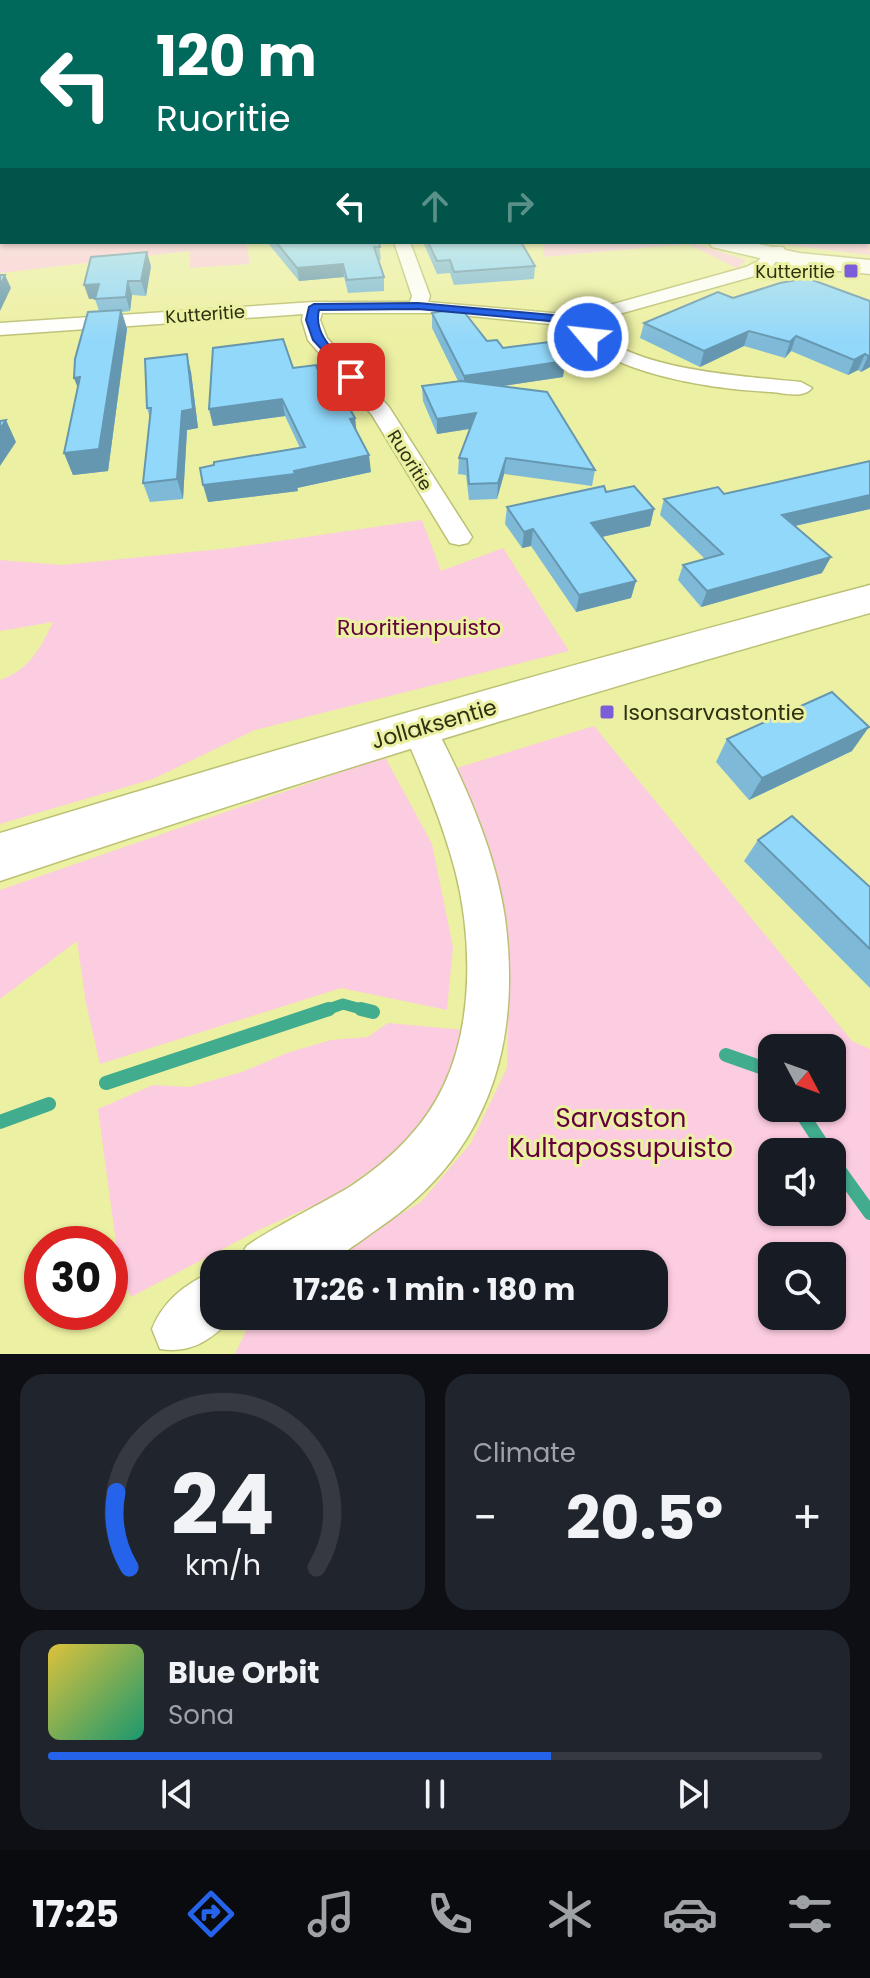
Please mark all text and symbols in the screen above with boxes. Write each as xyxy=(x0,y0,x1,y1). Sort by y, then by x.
text: 120 m xyxy=(156,17,317,96)
icon: left xyxy=(24,32,128,136)
text: Ruoritie xyxy=(156,93,291,144)
icon: left xyxy=(329,184,373,228)
icon: ahead xyxy=(413,184,457,228)
icon: right xyxy=(497,184,541,228)
place label: Kutteritie xyxy=(755,259,835,284)
marker: Kutteritie xyxy=(842,262,860,280)
position arrow xyxy=(546,295,630,379)
street label: Kutteritie xyxy=(164,299,246,329)
pin xyxy=(317,343,385,411)
icon: arrive xyxy=(329,355,373,399)
street label: Ruoritie xyxy=(382,425,438,495)
park label: Ruoritienpuisto xyxy=(337,612,501,643)
street label: Jollaksentie xyxy=(368,691,500,757)
place label: Isonsarvastontie xyxy=(623,697,805,728)
marker: Isonsarvastontie xyxy=(598,703,616,721)
north arrow xyxy=(758,1034,846,1122)
map controls xyxy=(758,1034,846,1330)
park label: Sarvaston Kultapossupuisto xyxy=(509,1100,733,1166)
button: sound xyxy=(758,1138,846,1226)
speed limit sign: 30 xyxy=(24,1226,128,1330)
button: search xyxy=(758,1242,846,1330)
text: 17:26 · 1 min · 180 m xyxy=(293,1268,575,1311)
text: Climate xyxy=(473,1435,576,1471)
text: 24 xyxy=(171,1447,274,1563)
text: 20.5° xyxy=(566,1476,723,1560)
text: − xyxy=(473,1487,497,1548)
text: + xyxy=(792,1487,822,1548)
text: km/h xyxy=(184,1545,261,1585)
text: Blue Orbit xyxy=(168,1651,320,1694)
text: Sona xyxy=(168,1697,234,1733)
icon: previous xyxy=(155,1772,199,1816)
icon: pause xyxy=(413,1772,457,1816)
icon: next xyxy=(671,1772,715,1816)
icon: directions xyxy=(183,1886,239,1942)
icon: music xyxy=(303,1886,359,1942)
icon: phone xyxy=(422,1886,478,1942)
icon: climate xyxy=(542,1886,598,1942)
icon: car xyxy=(662,1886,718,1942)
icon: filters xyxy=(782,1886,838,1942)
text: 17:25 xyxy=(32,1889,119,1940)

